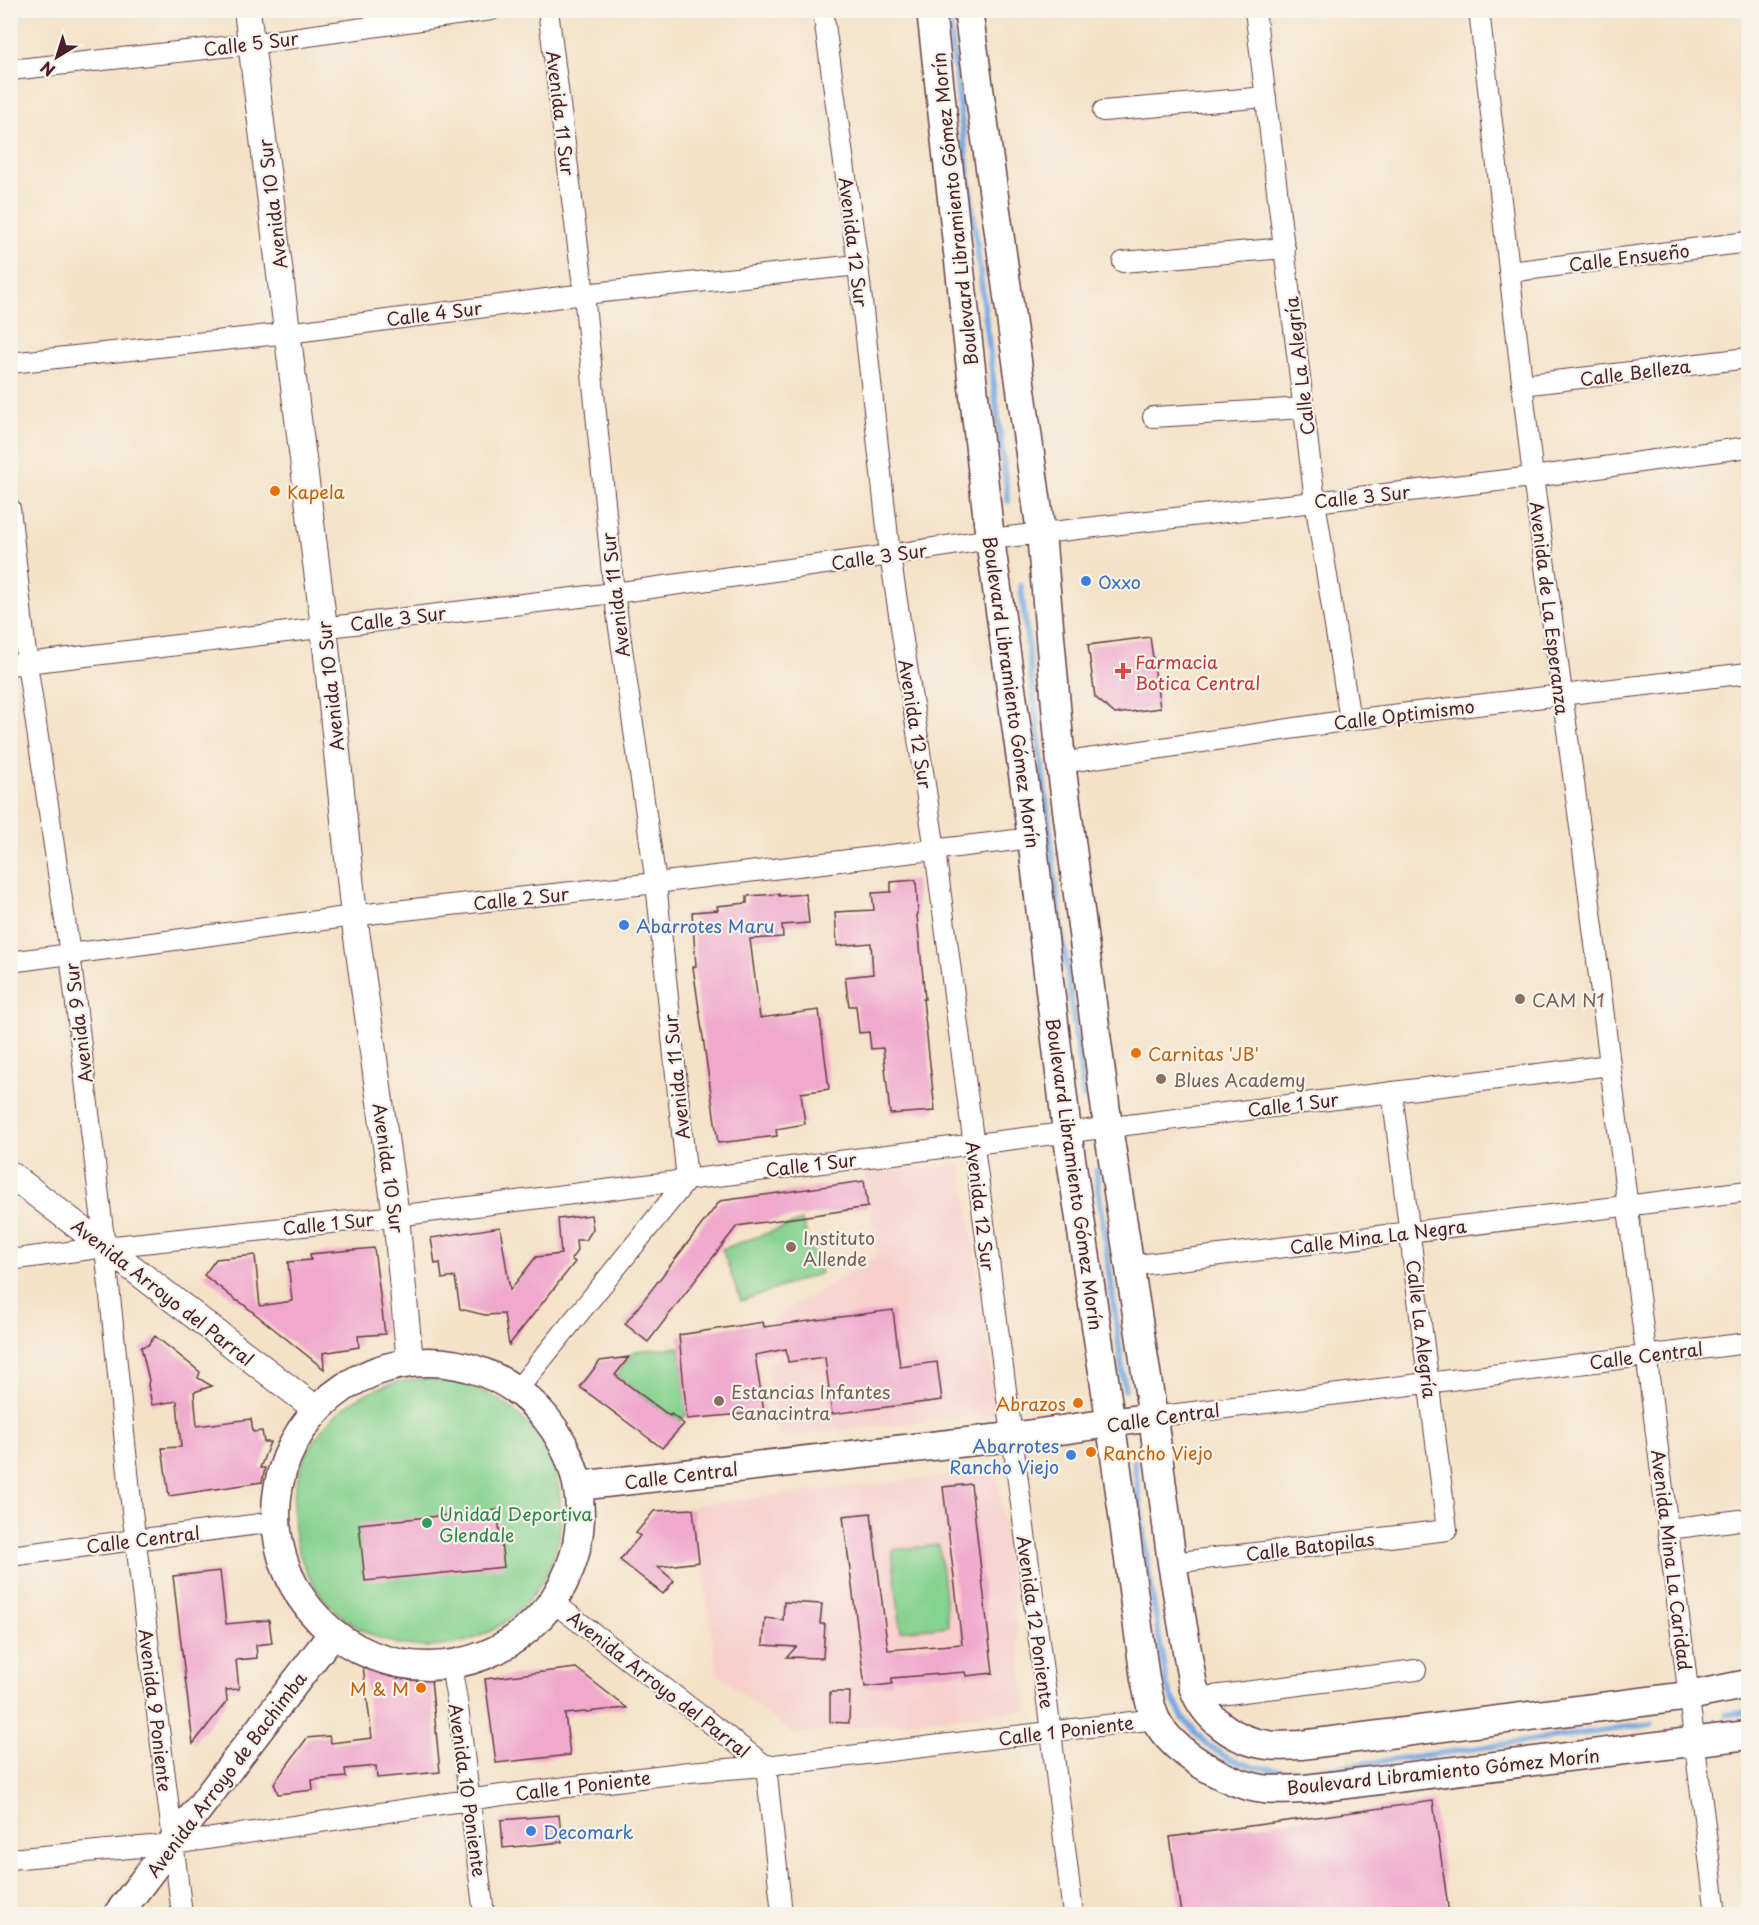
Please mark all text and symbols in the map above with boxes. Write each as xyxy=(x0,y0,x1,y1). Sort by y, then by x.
street label: Calle 5 Sur xyxy=(202,24,301,62)
north arrow xyxy=(27,27,87,87)
street label: Avenida 11 Sur xyxy=(540,49,582,178)
street label: Boulevard Libramiento Gómez Morín xyxy=(924,51,984,367)
text: N xyxy=(35,56,60,83)
street label: Avenida 10 Sur xyxy=(251,137,293,271)
street label: Avenida 12 Sur xyxy=(833,175,875,309)
street label: Calle Ensueño xyxy=(1567,236,1691,278)
street label: Calle 4 Sur xyxy=(385,294,484,332)
street label: Calle La Alegría xyxy=(1277,295,1321,437)
street label: Calle Belleza xyxy=(1578,352,1693,392)
street label: Calle 3 Sur xyxy=(1313,477,1412,514)
place label: Kapela xyxy=(287,478,345,505)
marker: Kapela xyxy=(268,484,282,498)
street label: Avenida de La Esperanza xyxy=(1524,500,1577,717)
street label: Avenida 11 Sur xyxy=(594,530,636,659)
street label: Boulevard Libramiento Gómez Morín xyxy=(977,534,1047,850)
street label: Calle 3 Sur xyxy=(829,536,929,576)
place label: Oxxo xyxy=(1098,568,1141,595)
marker: Oxxo xyxy=(1079,574,1093,588)
street label: Calle 3 Sur xyxy=(348,599,448,637)
street label: Avenida 10 Sur xyxy=(310,619,350,752)
place label: Farmacia Botica Central xyxy=(1135,648,1260,696)
street label: Avenida 12 Sur xyxy=(892,657,940,791)
marker: Farmacia Botica Central xyxy=(1116,664,1130,678)
street label: Calle Optimismo xyxy=(1332,692,1476,736)
street label: Calle 2 Sur xyxy=(472,879,571,916)
place label: Abarrotes Maru xyxy=(636,912,775,939)
marker: Abarrotes Maru xyxy=(617,918,631,932)
street label: Avenida 9 Sur xyxy=(57,961,99,1085)
place label: CAM N1 xyxy=(1532,986,1605,1013)
marker: CAM N1 xyxy=(1513,992,1527,1006)
street label: Avenida 11 Sur xyxy=(656,1012,696,1141)
street label: Boulevard Libramiento Gómez Morín xyxy=(1040,1016,1110,1332)
place label: Carnitas 'JB' xyxy=(1148,1040,1259,1067)
marker: Carnitas 'JB' xyxy=(1129,1046,1143,1060)
place label: Blues Academy xyxy=(1173,1066,1306,1093)
marker: Blues Academy xyxy=(1154,1072,1168,1086)
street label: Calle 1 Sur xyxy=(1246,1085,1341,1123)
street label: Avenida 10 Sur xyxy=(367,1101,412,1235)
street label: Avenida 12 Sur xyxy=(960,1139,1002,1273)
street label: Calle 1 Sur xyxy=(764,1145,859,1183)
street label: Calle 1 Sur xyxy=(281,1205,376,1241)
street label: Avenida Arroyo del Parral xyxy=(66,1212,260,1372)
street label: Calle Mina La Negra xyxy=(1288,1212,1468,1260)
place label: Instituto Allende xyxy=(803,1224,875,1272)
marker: Instituto Allende xyxy=(784,1240,798,1254)
street label: Calle La Alegría xyxy=(1400,1258,1444,1400)
street label: Calle Central xyxy=(1588,1335,1704,1375)
place label: Estancias Infantes Canacintra xyxy=(731,1378,890,1426)
place label: Abrazos xyxy=(996,1390,1066,1417)
marker: Estancias Infantes Canacintra xyxy=(712,1394,726,1408)
marker: Abrazos xyxy=(1071,1396,1085,1410)
street label: Calle Central xyxy=(1105,1396,1221,1438)
place label: Abarrotes Rancho Viejo xyxy=(949,1432,1059,1480)
place label: Rancho Viejo xyxy=(1103,1439,1213,1466)
marker: Rancho Viejo xyxy=(1084,1445,1098,1459)
marker: Abarrotes Rancho Viejo xyxy=(1064,1448,1078,1462)
street label: Avenida Mina La Caridad xyxy=(1645,1448,1699,1672)
street label: Calle Central xyxy=(623,1455,739,1495)
place label: Unidad Deportiva Glendale xyxy=(439,1500,593,1548)
marker: Unidad Deportiva Glendale xyxy=(420,1516,434,1530)
street label: Calle Central xyxy=(85,1519,201,1559)
street label: Calle Batopilas xyxy=(1244,1525,1376,1567)
street label: Avenida 12 Poniente xyxy=(1010,1534,1062,1710)
street label: Avenida Arroyo del Parral xyxy=(562,1604,756,1764)
street label: Avenida 9 Poniente xyxy=(133,1627,179,1793)
street label: Avenida Arroyo de Bachimba xyxy=(140,1665,313,1883)
place label: M & M xyxy=(350,1675,409,1702)
marker: M & M xyxy=(414,1681,428,1695)
street label: Avenida 10 Poniente xyxy=(442,1701,494,1879)
street label: Calle 1 Poniente xyxy=(997,1708,1135,1752)
street label: Boulevard Libramiento Gómez Morín xyxy=(1285,1741,1601,1801)
street label: Calle 1 Poniente xyxy=(514,1763,652,1807)
place label: Decomark xyxy=(543,1818,634,1845)
marker: Decomark xyxy=(524,1824,538,1838)

